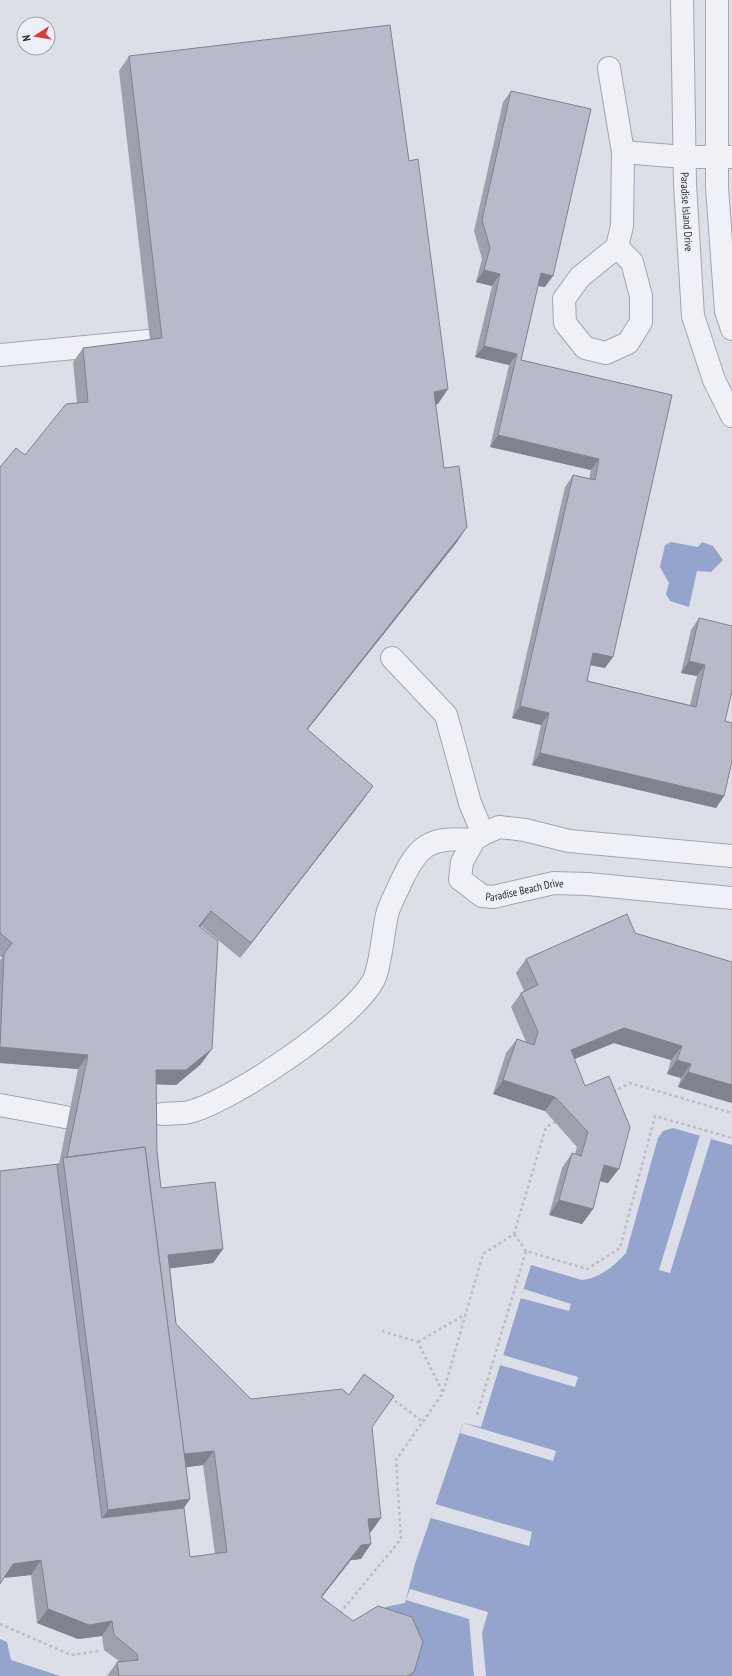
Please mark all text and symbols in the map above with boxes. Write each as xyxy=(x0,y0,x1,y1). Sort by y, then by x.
north arrow xyxy=(16,16,56,56)
text: N xyxy=(19,34,34,42)
street label: Paradise Island Drive xyxy=(678,172,696,252)
street label: Paradise Beach Drive xyxy=(485,876,564,904)

